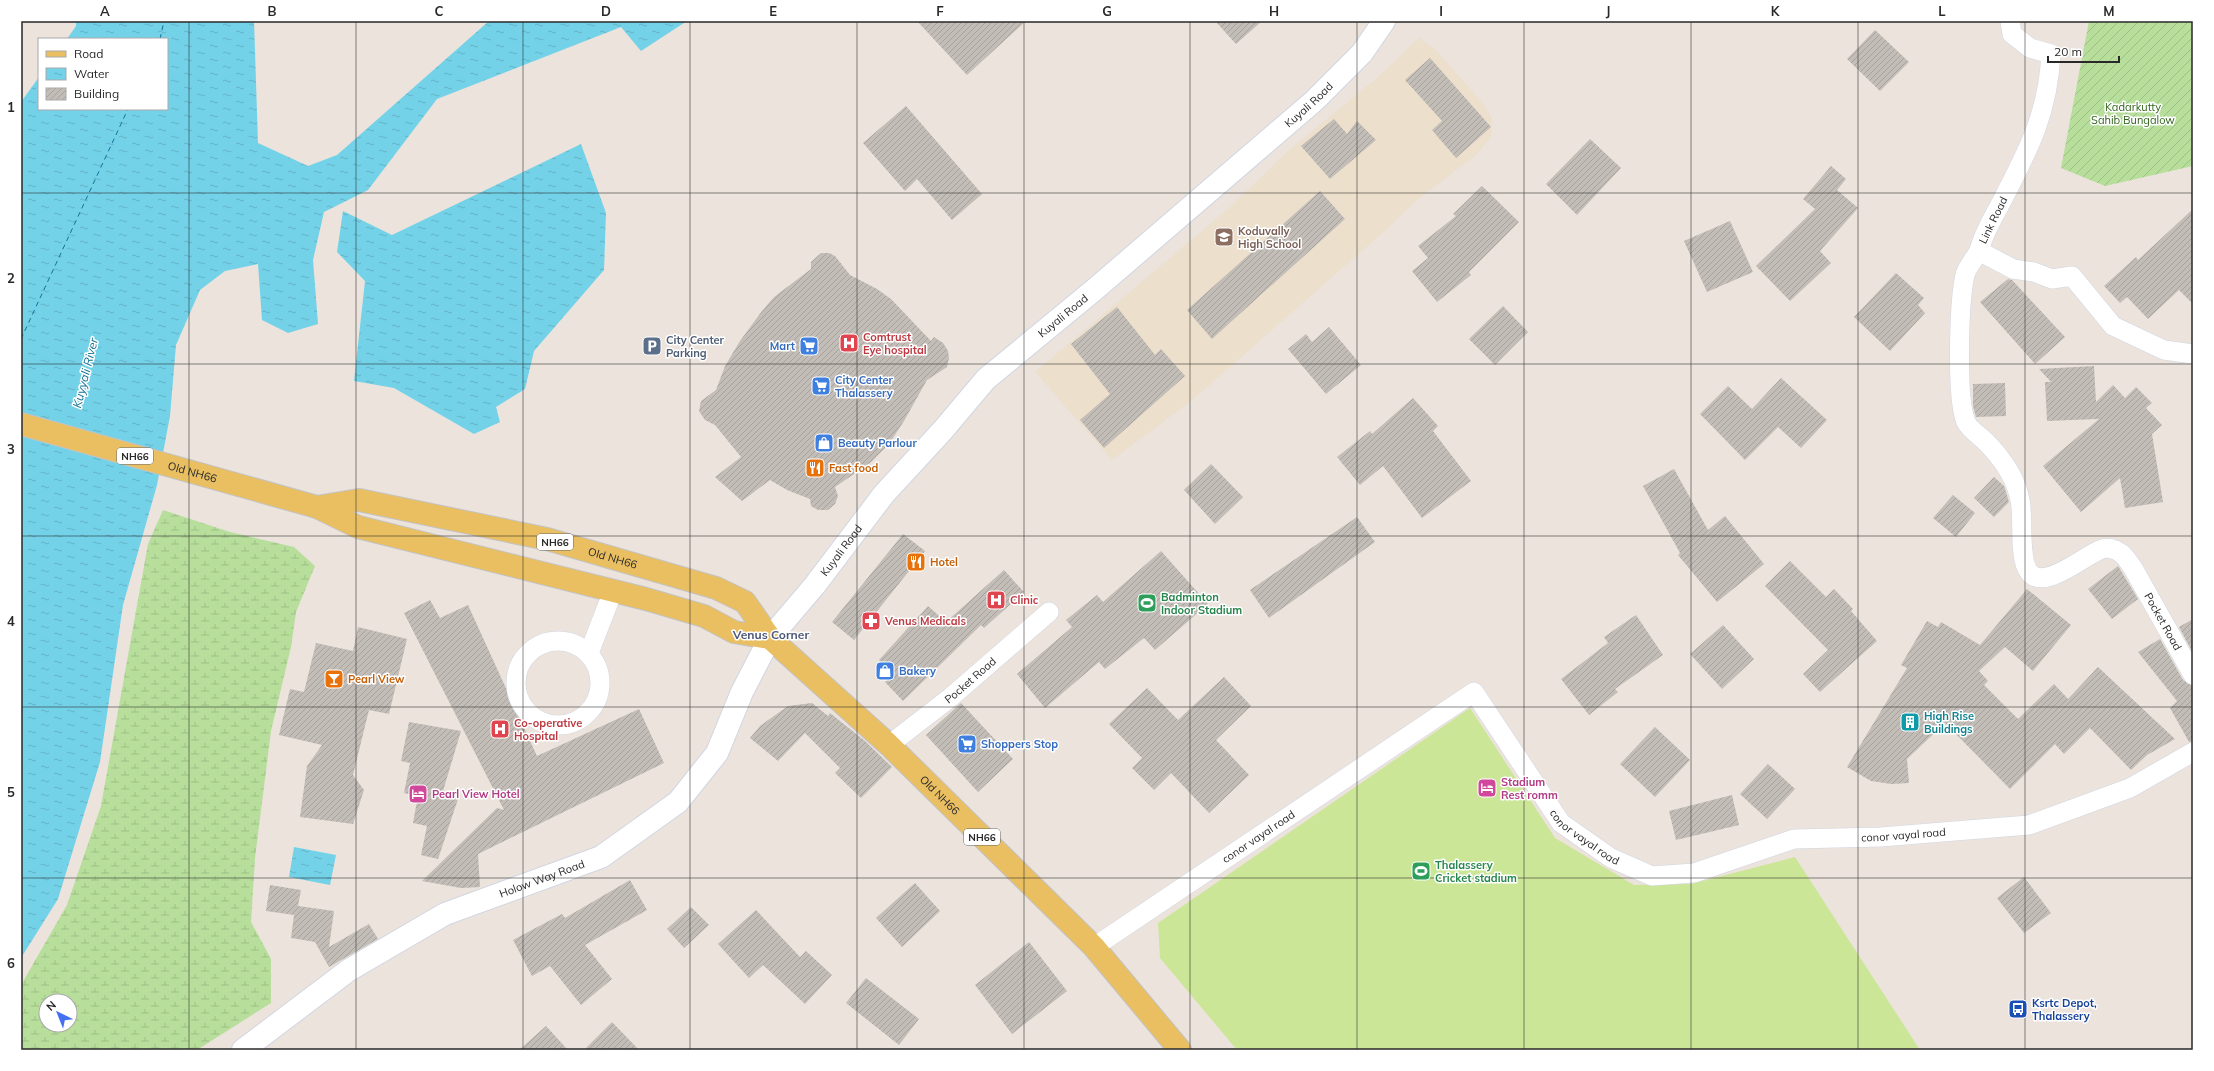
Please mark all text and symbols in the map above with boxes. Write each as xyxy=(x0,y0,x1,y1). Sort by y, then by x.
text: A xyxy=(100,3,110,19)
text: B xyxy=(268,3,277,19)
text: C xyxy=(435,3,444,19)
text: D xyxy=(601,3,611,19)
text: E xyxy=(769,3,777,19)
text: F xyxy=(936,3,944,19)
text: G xyxy=(1102,3,1112,19)
text: H xyxy=(1269,3,1279,19)
text: I xyxy=(1439,3,1443,19)
text: J xyxy=(1606,3,1610,19)
text: K xyxy=(1771,3,1781,19)
text: L xyxy=(1938,3,1946,19)
text: M xyxy=(2103,3,2115,19)
legend xyxy=(38,38,168,110)
scale bar xyxy=(2048,38,2119,64)
text: 20 m xyxy=(2054,44,2082,59)
text: Road xyxy=(74,46,103,61)
text: Water xyxy=(74,66,110,81)
street label: Kuyali Road xyxy=(1282,79,1336,130)
text: Building xyxy=(74,86,119,101)
text: 1 xyxy=(7,99,15,115)
park label: Kadarkutty Sahib Bungalow xyxy=(2091,100,2175,127)
street label: Link Road xyxy=(1976,194,2010,246)
place label: Koduvally High School xyxy=(1238,224,1301,251)
school or university icon: Koduvally High School xyxy=(1213,226,1235,248)
text: 2 xyxy=(7,270,15,286)
street label: Kuyali Road xyxy=(1035,291,1091,340)
place label: Comtrust Eye hospital xyxy=(863,330,927,357)
hospital icon: Comtrust Eye hospital xyxy=(838,332,860,354)
place label: City Center Parking xyxy=(666,333,725,360)
parking icon: City Center Parking xyxy=(641,335,663,357)
supermarket icon: Mart xyxy=(798,335,820,357)
water label: Kuyyali River xyxy=(69,336,101,410)
place label: Mart xyxy=(770,339,795,353)
place label: City Center Thalassery xyxy=(835,373,894,400)
supermarket icon: City Center Thalassery xyxy=(810,375,832,397)
shop icon: Beauty Parlour xyxy=(813,432,835,454)
place label: Beauty Parlour xyxy=(838,436,917,450)
text: 3 xyxy=(7,441,15,457)
road number: NH66 xyxy=(117,448,153,464)
restaurant icon: Fast food xyxy=(804,457,826,479)
street label: Old NH66 xyxy=(166,459,219,486)
place label: Fast food xyxy=(829,461,878,475)
street label: Kuyali Road xyxy=(817,522,865,579)
road number: NH66 xyxy=(537,534,573,550)
street label: Old NH66 xyxy=(587,544,639,572)
restaurant icon: Hotel xyxy=(905,551,927,573)
place label: Hotel xyxy=(930,555,958,569)
hospital icon: Clinic xyxy=(985,589,1007,611)
place label: Badminton Indoor Stadium xyxy=(1161,590,1242,617)
street label: Pocket Road xyxy=(2141,590,2185,653)
sports icon: Badminton Indoor Stadium xyxy=(1136,592,1158,614)
place label: Clinic xyxy=(1010,593,1039,607)
pharmacy icon: Venus Medicals xyxy=(860,610,882,632)
text: 4 xyxy=(7,613,15,629)
place label: Venus Medicals xyxy=(884,614,966,628)
district label: Venus Corner xyxy=(732,627,809,642)
street label: Pocket Road xyxy=(942,654,999,706)
shop icon: Bakery xyxy=(874,660,896,682)
place label: Bakery xyxy=(899,664,936,678)
bar icon: Pearl View xyxy=(323,668,345,690)
place label: Pearl View xyxy=(348,672,405,686)
place label: High Rise Buildings xyxy=(1924,709,1974,736)
building icon: High Rise Buildings xyxy=(1899,711,1921,733)
place label: Co-operative Hospital xyxy=(514,716,582,743)
hospital icon: Co-operative Hospital xyxy=(489,718,511,740)
supermarket icon: Shoppers Stop xyxy=(956,733,978,755)
place label: Shoppers Stop xyxy=(981,737,1058,751)
street label: Old NH66 xyxy=(917,772,963,818)
place label: Stadium Rest romm xyxy=(1501,775,1558,802)
hotel icon: Stadium Rest romm xyxy=(1476,777,1498,799)
hotel icon: Pearl View Hotel xyxy=(407,783,429,805)
text: 5 xyxy=(7,784,15,800)
place label: Pearl View Hotel xyxy=(432,787,520,801)
street label: conor vayal road xyxy=(1547,806,1622,868)
street label: conor vayal road xyxy=(1219,807,1298,866)
street label: conor vayal road xyxy=(1861,825,1946,844)
road number: NH66 xyxy=(964,829,1000,845)
street label: Holow Way Road xyxy=(497,857,586,901)
place label: Thalassery Cricket stadium xyxy=(1435,858,1517,885)
sports icon: Thalassery Cricket stadium xyxy=(1410,860,1432,882)
text: 6 xyxy=(7,955,15,971)
north arrow xyxy=(38,993,78,1033)
place label: Ksrtc Depot, Thalassery xyxy=(2032,996,2097,1023)
text: N xyxy=(43,998,59,1014)
bus stop icon: Ksrtc Depot, Thalassery xyxy=(2007,998,2029,1020)

